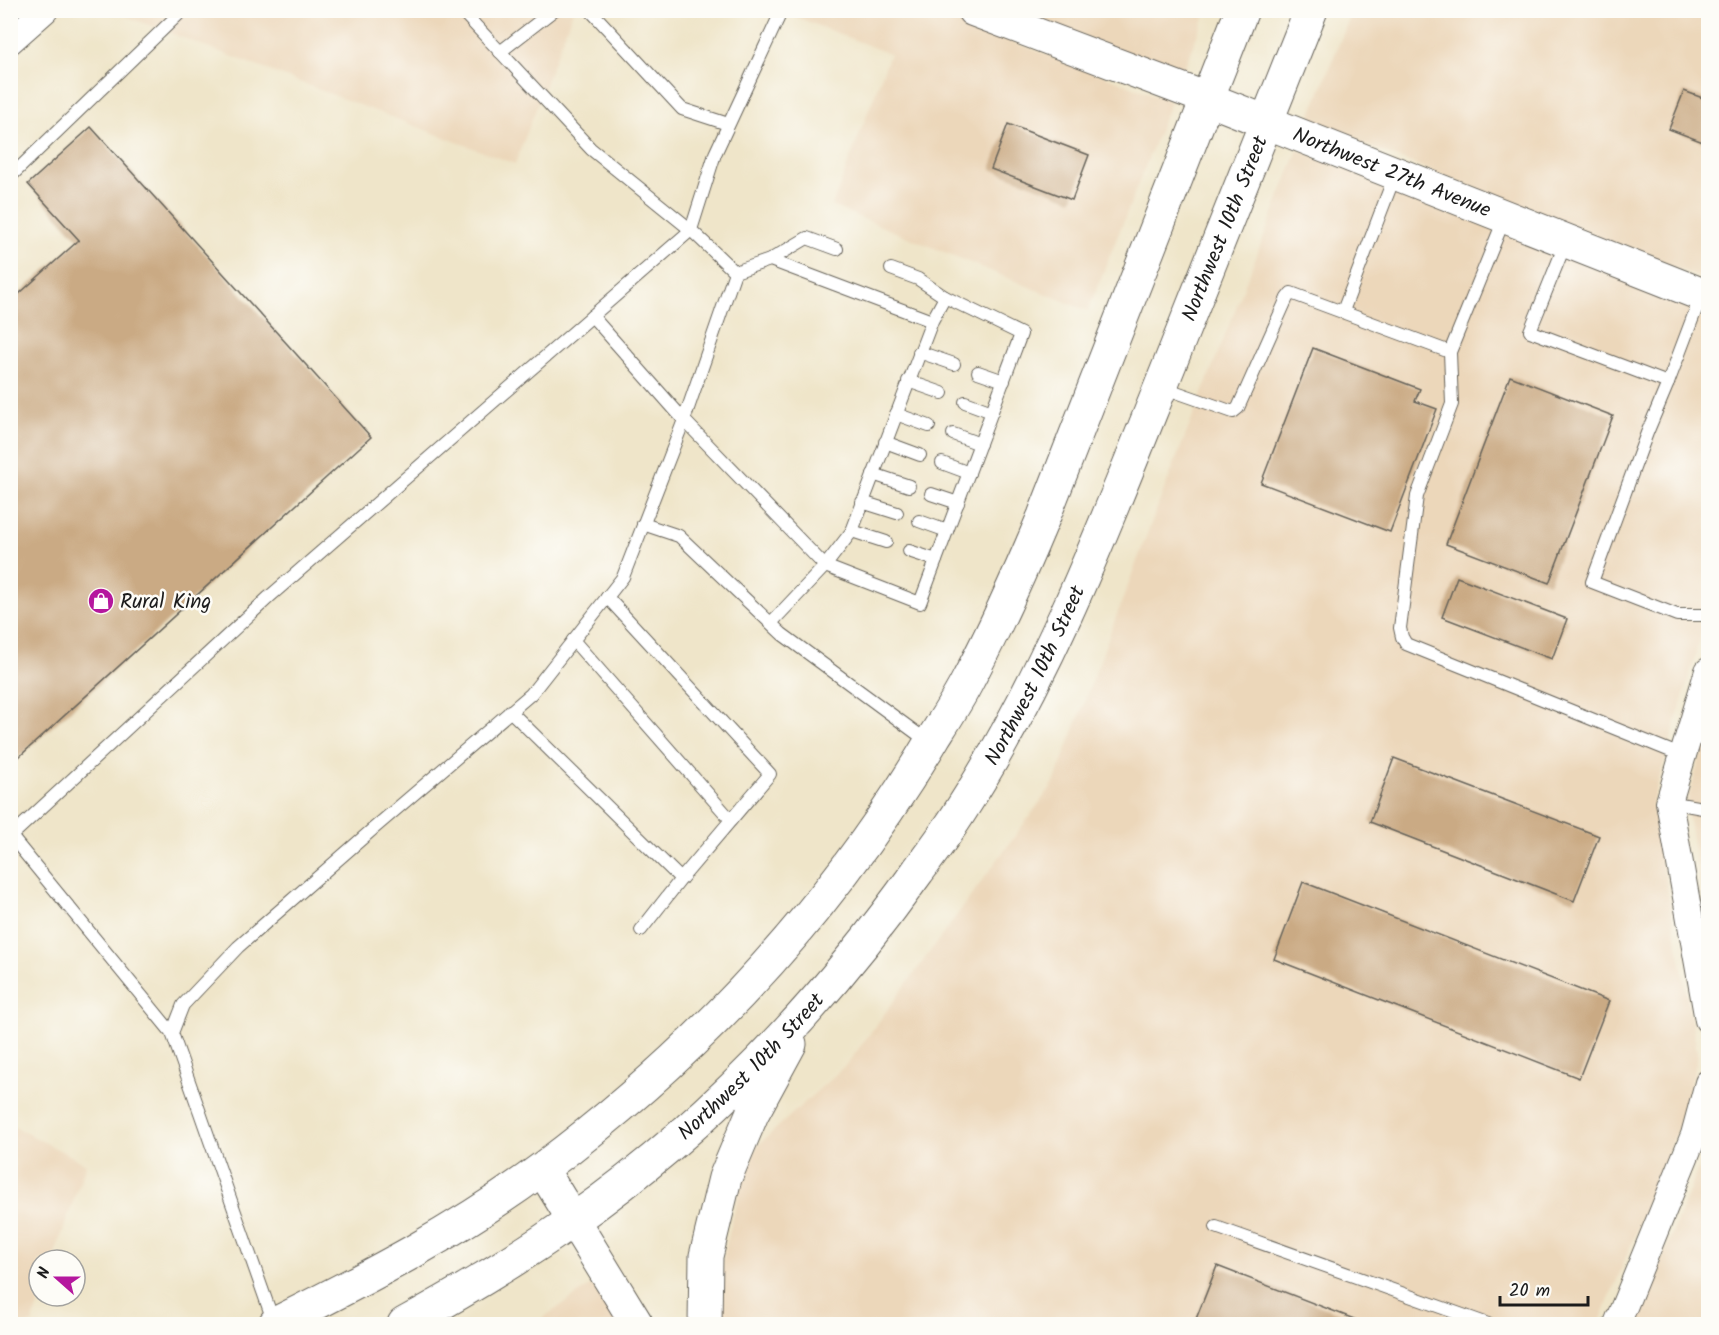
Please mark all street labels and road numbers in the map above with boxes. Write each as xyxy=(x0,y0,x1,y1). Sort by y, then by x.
street label: Northwest 27th Avenue xyxy=(1287,119,1496,228)
street label: Northwest 10th Street xyxy=(1174,130,1278,327)
street label: Northwest 10th Street xyxy=(977,580,1095,772)
street label: Northwest 10th Street xyxy=(671,985,834,1149)

